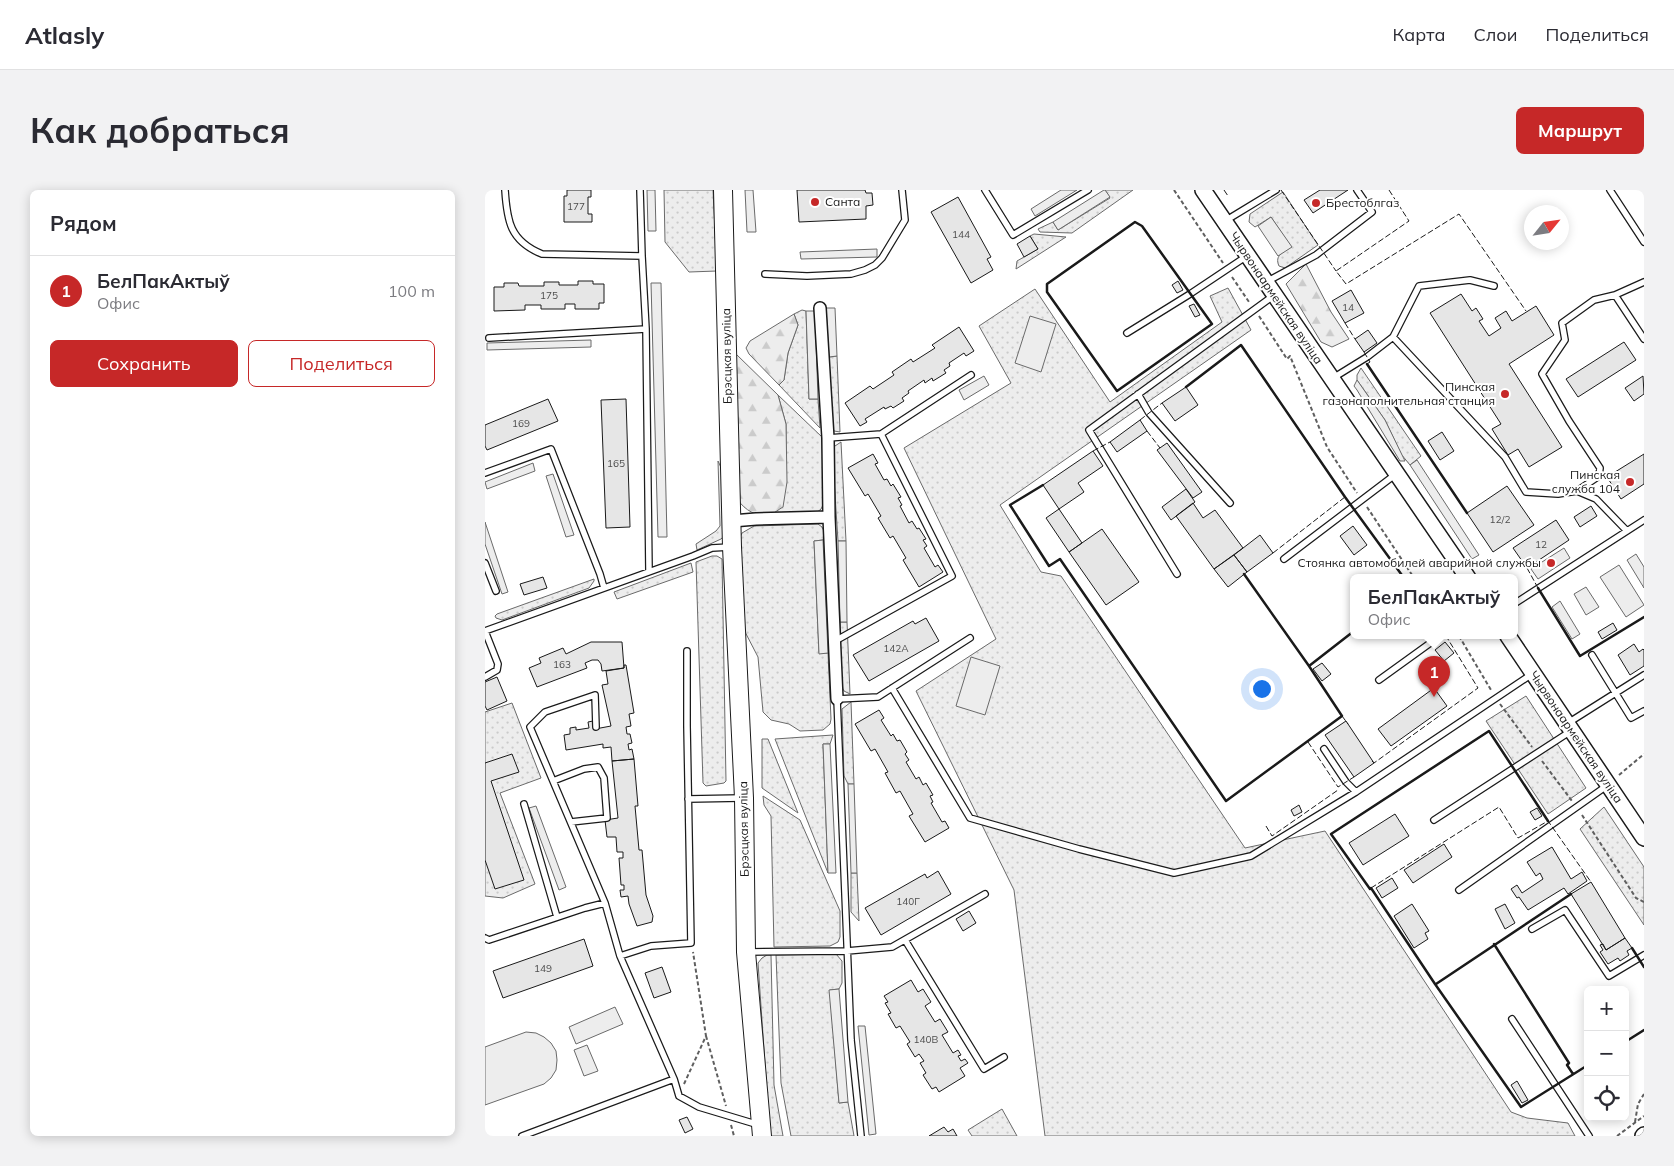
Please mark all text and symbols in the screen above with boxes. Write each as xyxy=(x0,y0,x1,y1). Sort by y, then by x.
text: Atlasly xyxy=(25,20,104,50)
text: Карта xyxy=(1393,23,1445,46)
text: Слои xyxy=(1473,23,1518,46)
text: Поделиться xyxy=(1546,23,1649,46)
button: Маршрут xyxy=(1516,107,1644,154)
text: Как добраться xyxy=(30,108,290,152)
place label: Санта xyxy=(825,194,860,209)
place label: Брестоблгаз xyxy=(1326,195,1399,210)
marker: Санта xyxy=(809,196,821,208)
marker: Брестоблгаз xyxy=(1310,197,1322,209)
house number: 177 xyxy=(567,200,585,213)
north arrow xyxy=(1524,205,1569,250)
text: Рядом xyxy=(50,210,117,236)
house number: 144 xyxy=(952,228,970,241)
street label: Чырвонаармейская вуліца xyxy=(1227,229,1326,367)
text: БелПакАктыў xyxy=(97,269,230,293)
text: 1 xyxy=(61,281,71,301)
text: 100 m xyxy=(388,281,435,301)
house number: 175 xyxy=(540,289,558,302)
text: Офис xyxy=(97,293,140,313)
house number: 14 xyxy=(1342,301,1354,314)
street label: Брэсцкая вуліца xyxy=(718,308,735,404)
button: Сохранить xyxy=(50,340,238,387)
button: Поделиться xyxy=(248,340,435,387)
place label: Пинская газонаполнительная станция xyxy=(1322,379,1495,408)
marker: Пинская газонаполнительная станция xyxy=(1499,388,1511,400)
house number: 169 xyxy=(512,417,530,430)
house number: 165 xyxy=(607,457,625,470)
place label: Пинская служба 104 xyxy=(1552,467,1620,496)
marker: Пинская служба 104 xyxy=(1624,476,1636,488)
house number: 12/2 xyxy=(1490,513,1510,526)
house number: 12 xyxy=(1535,538,1547,551)
place label: Стоянка автомобилей аварийной службы xyxy=(1297,555,1541,570)
marker: Стоянка автомобилей аварийной службы xyxy=(1545,557,1557,569)
popup xyxy=(1350,574,1518,639)
text: БелПакАктыў xyxy=(1368,585,1500,609)
text: Офис xyxy=(1368,609,1411,629)
house number: 142А xyxy=(883,642,909,655)
pin: 1 xyxy=(1418,656,1450,697)
house number: 163 xyxy=(553,658,571,671)
street label: Чырвонаармейская вуліца xyxy=(1527,668,1626,806)
your location xyxy=(1249,676,1275,702)
street label: Брэсцкая вуліца xyxy=(735,781,752,877)
house number: 140Г xyxy=(896,895,920,908)
house number: 149 xyxy=(534,962,552,975)
map controls xyxy=(1584,986,1629,1121)
button: + xyxy=(1584,986,1629,1031)
button: − xyxy=(1584,1031,1629,1076)
house number: 140В xyxy=(914,1033,939,1046)
button: locate xyxy=(1584,1076,1629,1121)

